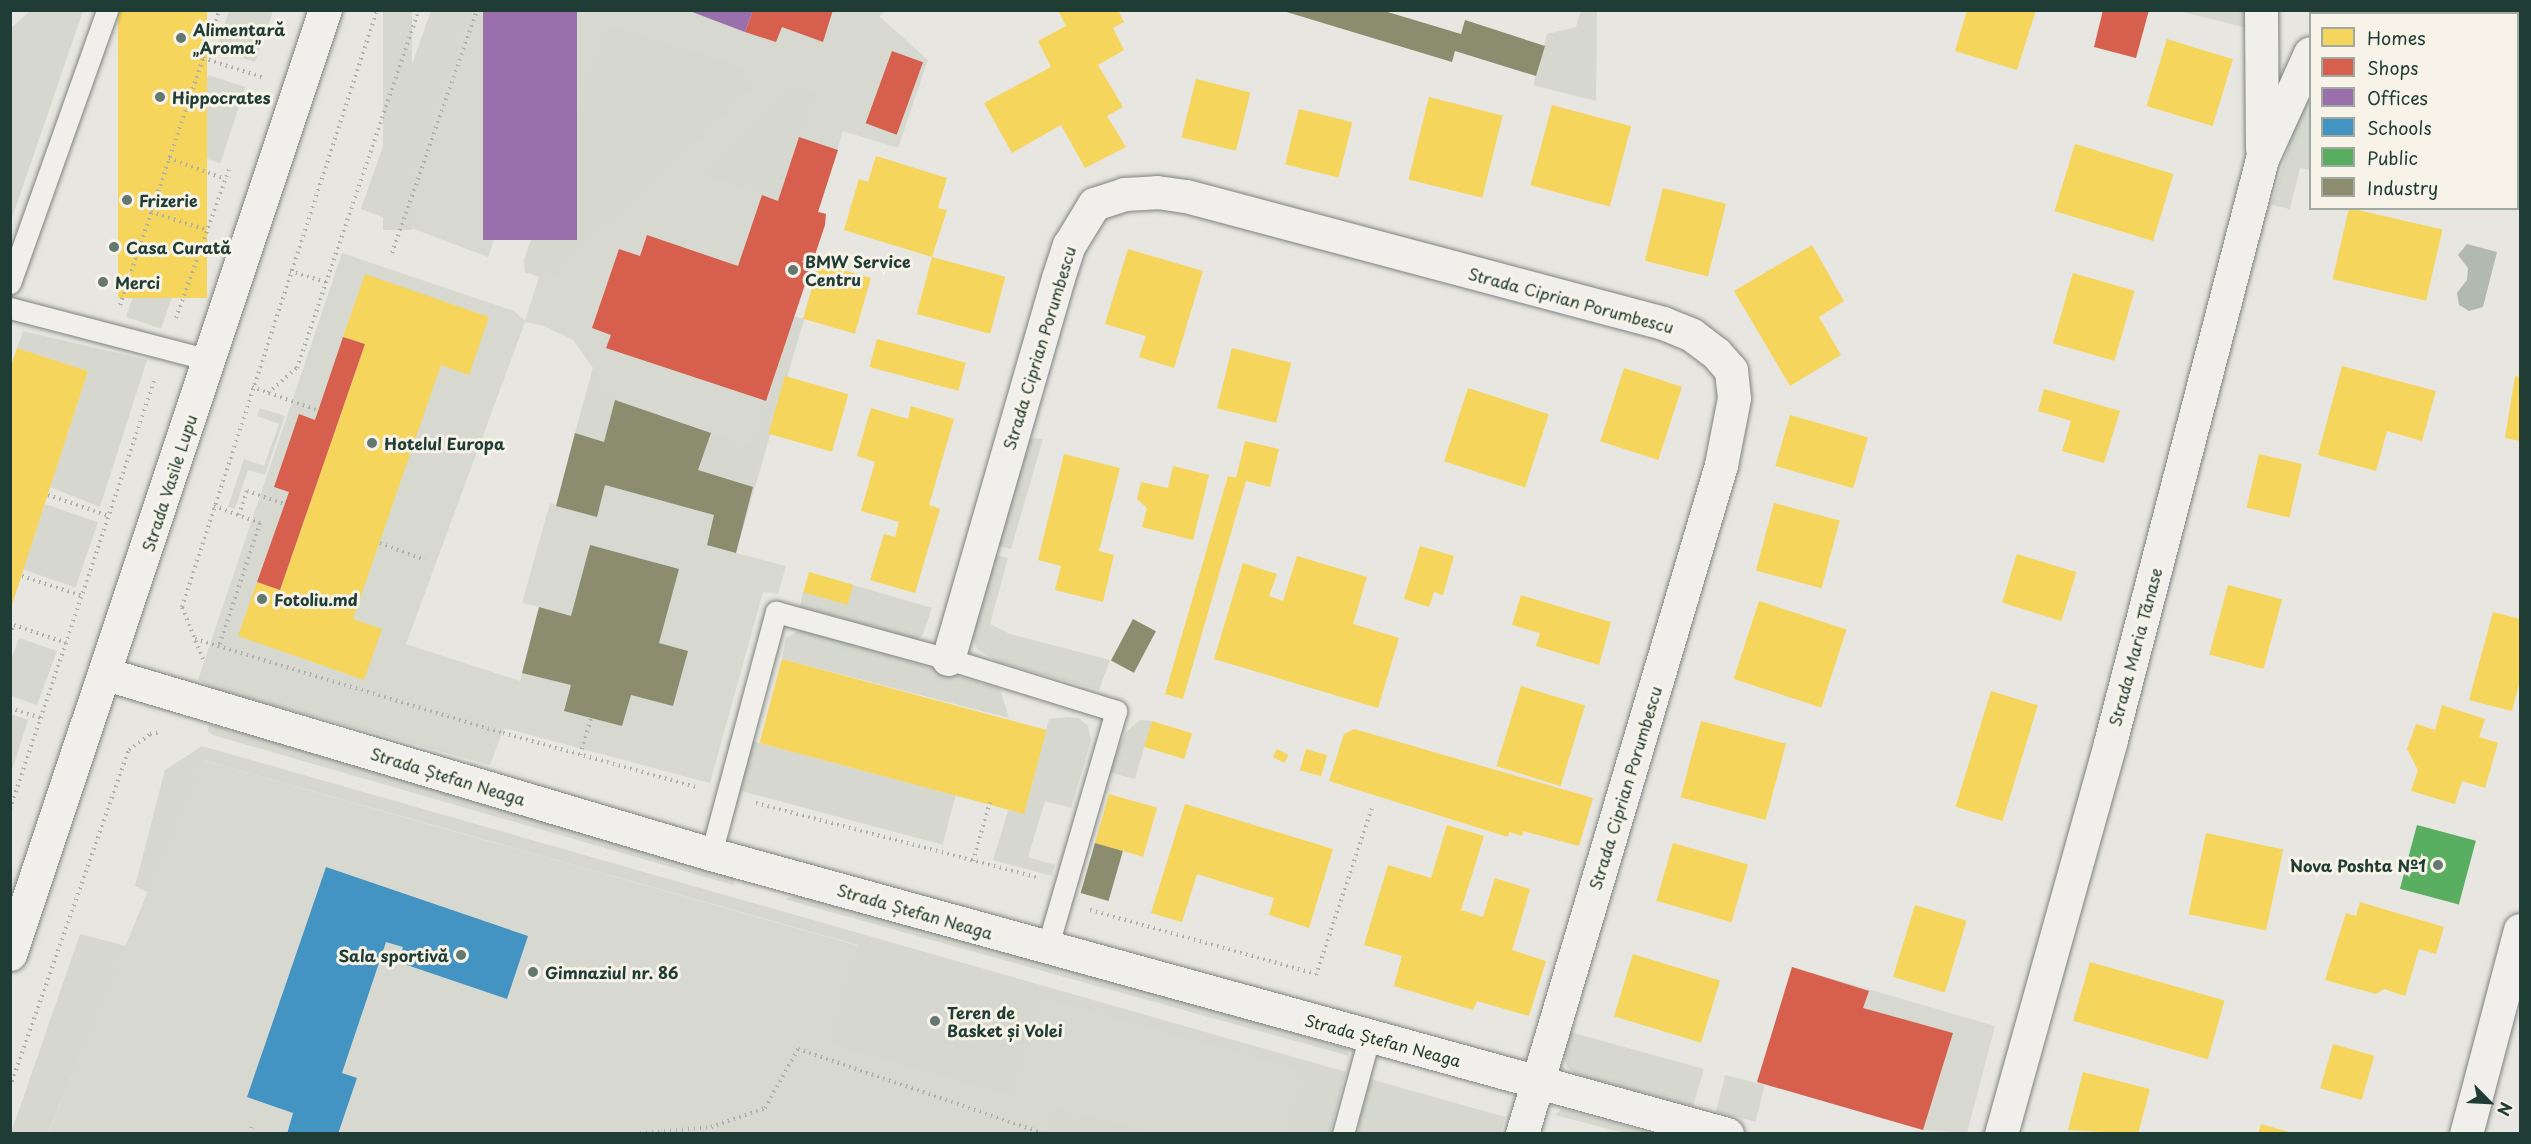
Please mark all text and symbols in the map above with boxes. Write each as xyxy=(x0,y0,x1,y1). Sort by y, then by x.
legend xyxy=(2309,12,2519,210)
place label: Alimentară „Aroma” xyxy=(193,19,285,57)
text: Homes xyxy=(2367,24,2425,51)
marker: Alimentară „Aroma” xyxy=(174,31,188,45)
text: Shops xyxy=(2367,54,2418,81)
text: Offices xyxy=(2367,84,2428,111)
place label: Hippocrates xyxy=(172,87,271,107)
marker: Hippocrates xyxy=(153,90,167,104)
text: Schools xyxy=(2367,114,2432,141)
text: Public xyxy=(2367,144,2418,171)
text: Industry xyxy=(2367,174,2438,201)
place label: Frizerie xyxy=(139,190,198,210)
marker: Frizerie xyxy=(120,193,134,207)
place label: Casa Curată xyxy=(126,237,231,257)
marker: Casa Curată xyxy=(107,240,121,254)
street label: Strada Ciprian Porumbescu xyxy=(999,244,1079,452)
place label: BMW Service Centru xyxy=(805,251,910,289)
marker: BMW Service Centru xyxy=(786,263,800,277)
street label: Strada Ciprian Porumbescu xyxy=(1466,263,1676,337)
place label: Merci xyxy=(115,272,160,292)
marker: Merci xyxy=(96,275,110,289)
street label: Strada Vasile Lupu xyxy=(138,412,200,554)
place label: Hotelul Europa xyxy=(384,433,505,453)
marker: Hotelul Europa xyxy=(365,436,379,450)
street label: Strada Maria Tănase xyxy=(2105,566,2165,728)
place label: Fotoliu.md xyxy=(274,589,358,609)
marker: Fotoliu.md xyxy=(255,592,269,606)
street label: Strada Ciprian Porumbescu xyxy=(1585,684,1665,892)
street label: Strada Ștefan Neaga xyxy=(367,743,529,809)
place label: Nova Poshta №1 xyxy=(2290,855,2426,875)
marker: Nova Poshta №1 xyxy=(2431,858,2445,872)
street label: Strada Ștefan Neaga xyxy=(834,879,996,943)
place label: Sala sportivă xyxy=(338,945,449,965)
marker: Sala sportivă xyxy=(454,948,468,962)
place label: Gimnaziul nr. 86 xyxy=(545,962,679,982)
marker: Gimnaziul nr. 86 xyxy=(526,965,540,979)
place label: Teren de Basket și Volei xyxy=(947,1002,1065,1040)
street label: Strada Ștefan Neaga xyxy=(1302,1010,1464,1070)
marker: Teren de Basket și Volei xyxy=(928,1014,942,1028)
north arrow xyxy=(2459,1072,2519,1132)
text: N xyxy=(2492,1099,2519,1120)

